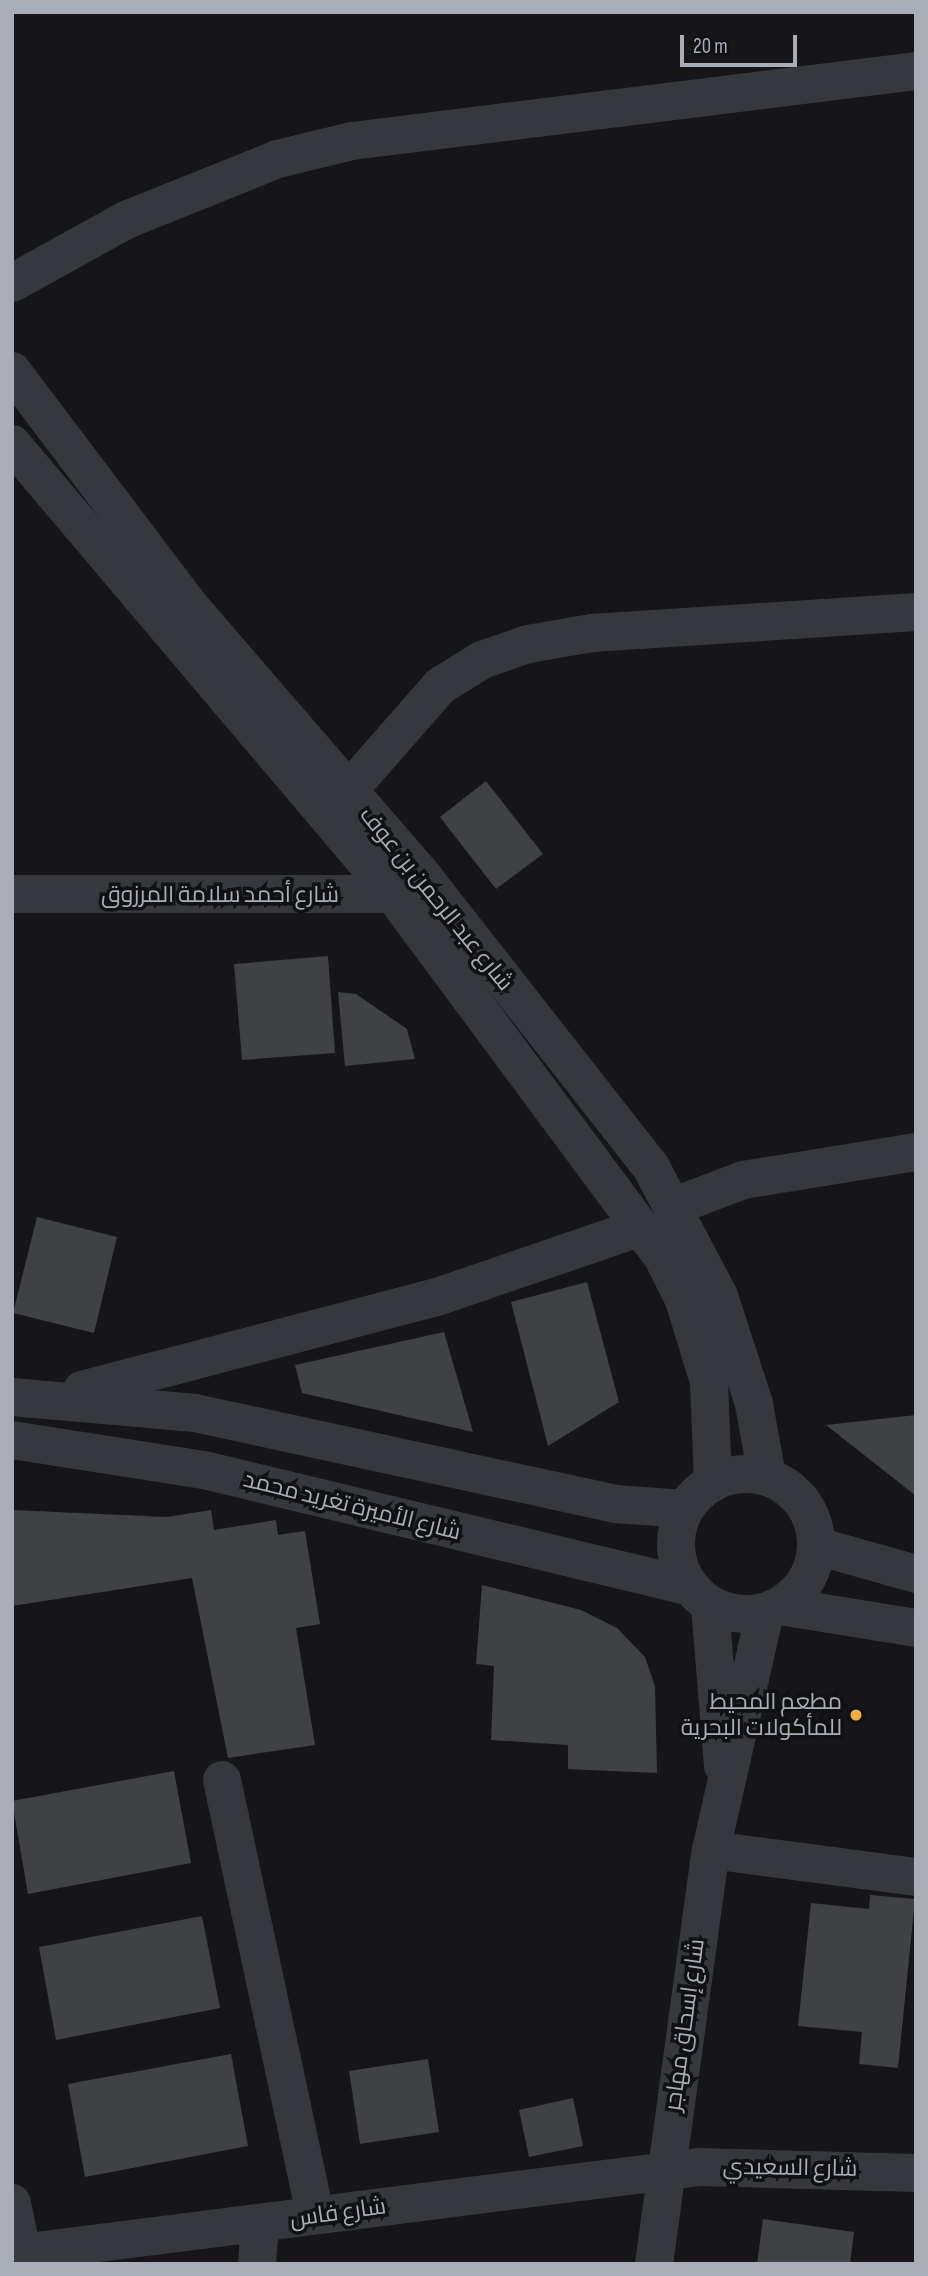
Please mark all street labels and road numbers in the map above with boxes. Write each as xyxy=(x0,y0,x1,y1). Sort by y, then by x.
street label: شارع عبد الرحمن بن عوف xyxy=(353,802,519,996)
street label: شارع أحمد سلامة المرزوق xyxy=(101,881,339,909)
street label: شارع الأميرة تغريد محمد xyxy=(241,1466,463,1546)
street label: شارع إسحاق مهاجر xyxy=(659,1937,711,2113)
street label: شارع السعيدي xyxy=(722,2153,858,2183)
street label: شارع فاس xyxy=(288,2193,388,2233)

